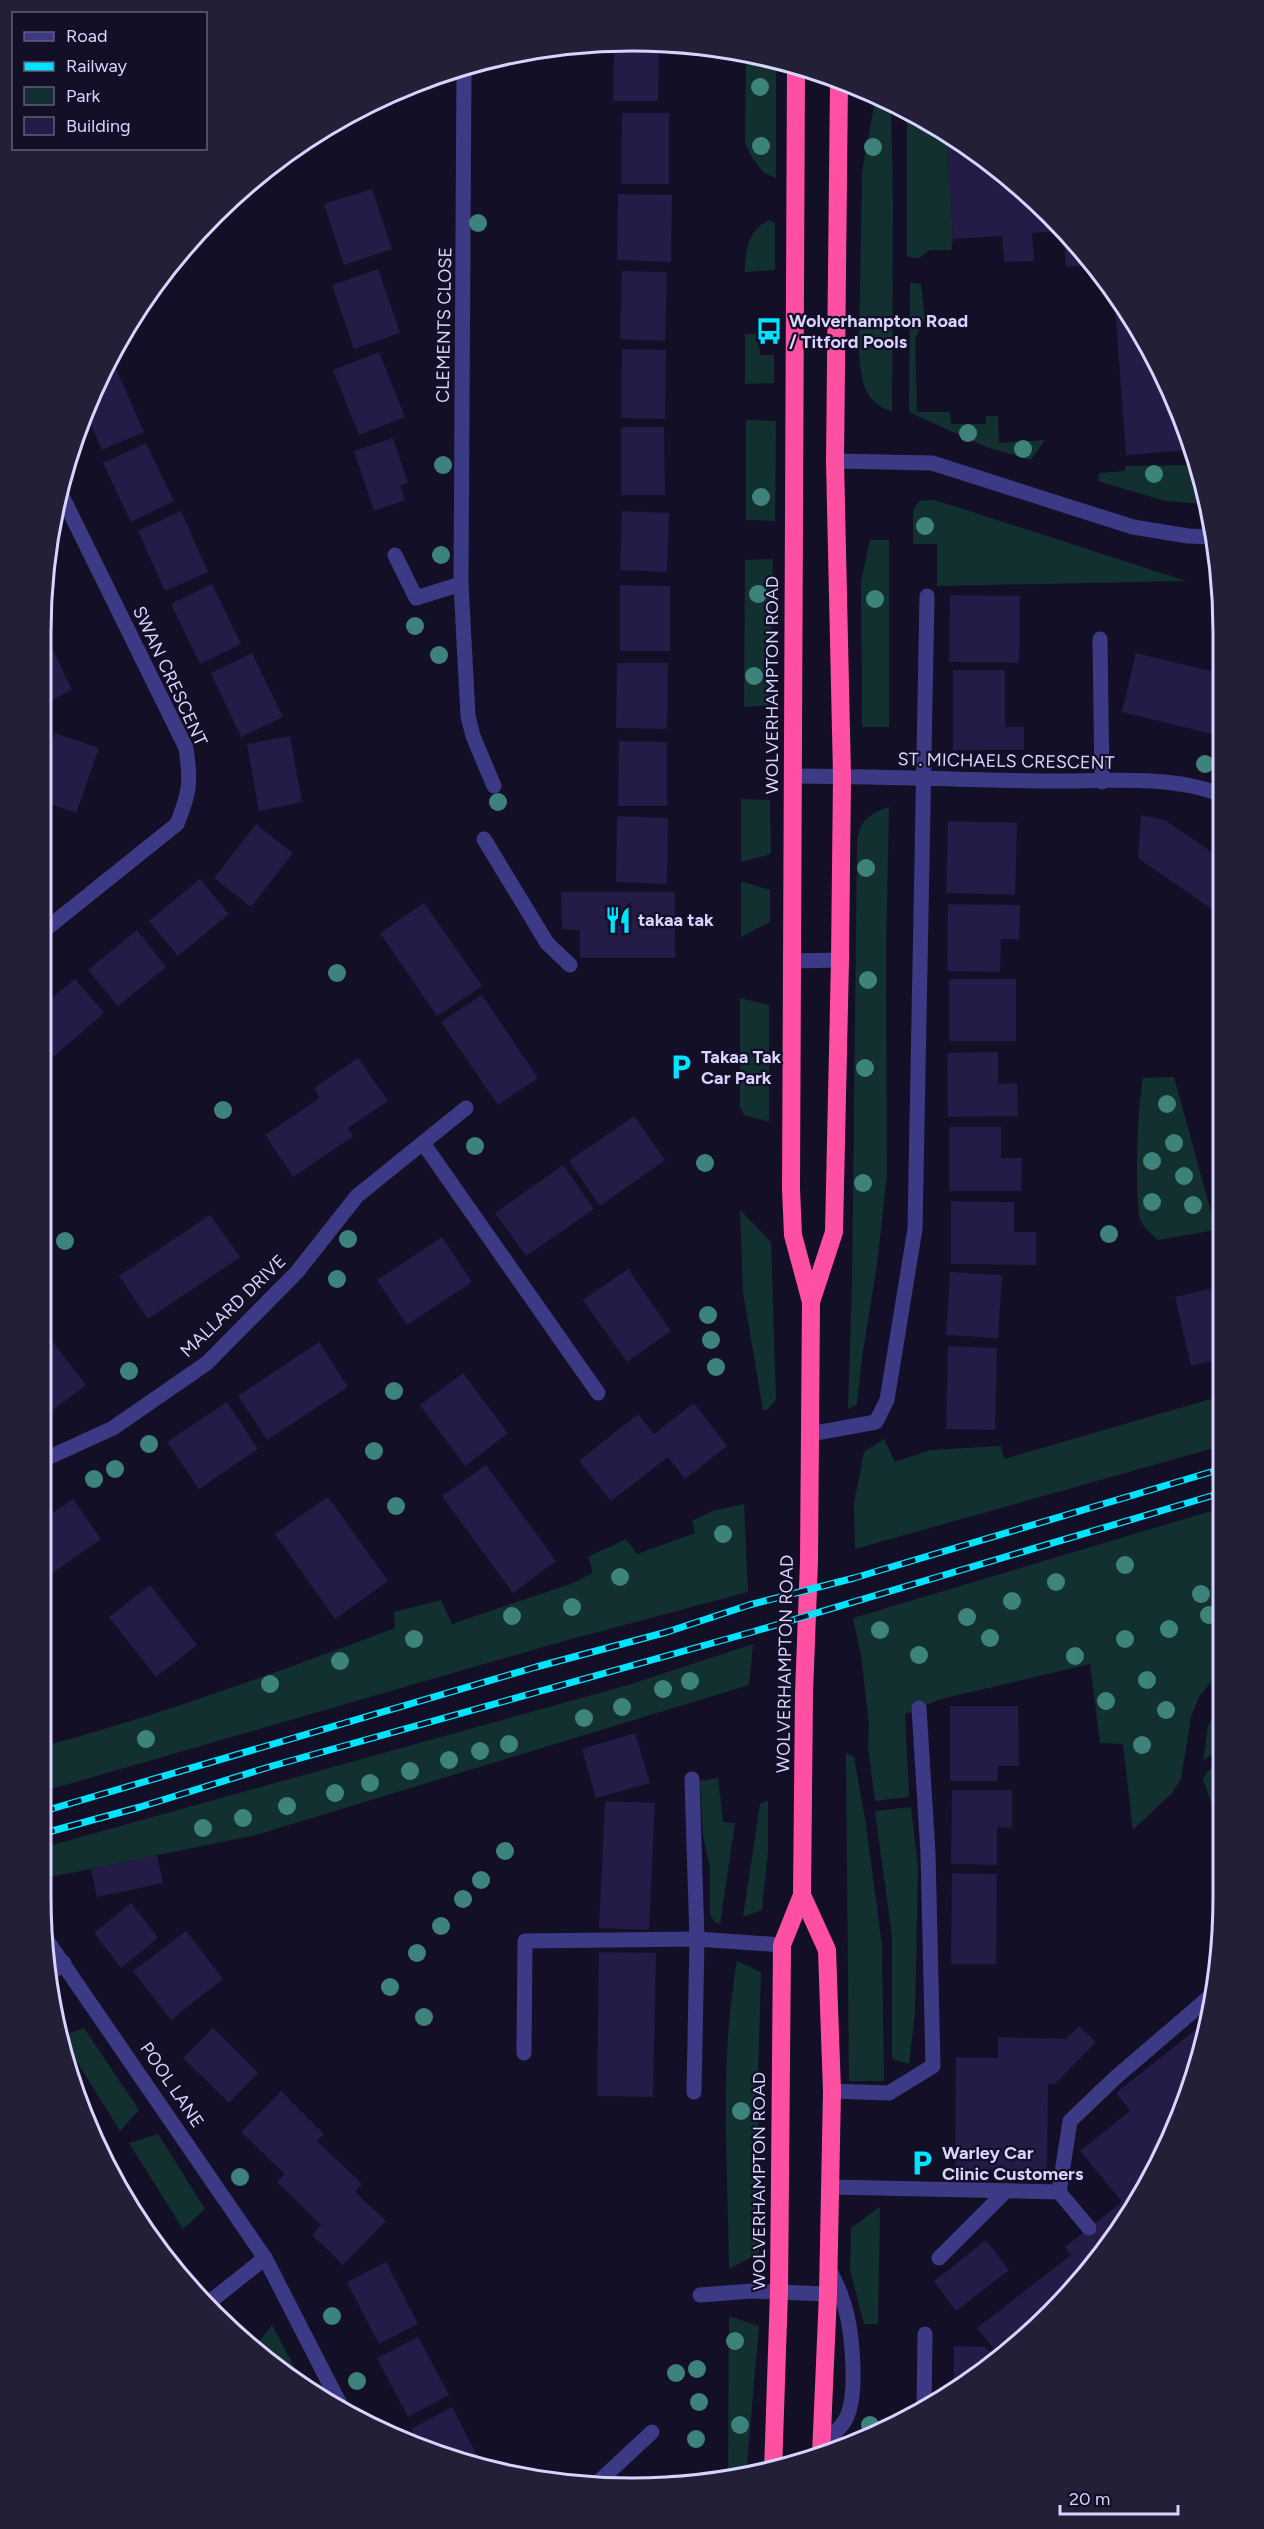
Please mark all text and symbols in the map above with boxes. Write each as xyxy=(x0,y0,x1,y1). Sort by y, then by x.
legend xyxy=(12,12,207,150)
text: Road xyxy=(66,25,107,47)
text: Railway xyxy=(66,55,128,77)
text: Park xyxy=(66,85,101,107)
text: Building xyxy=(66,115,131,137)
street label: CLEMENTS CLOSE xyxy=(432,247,456,403)
place label: Wolverhampton Road / Titford Pools xyxy=(789,310,968,353)
bus stop icon: Wolverhampton Road / Titford Pools xyxy=(754,316,784,346)
street label: WOLVERHAMPTON ROAD xyxy=(761,576,783,794)
street label: SWAN CRESCENT xyxy=(128,603,212,749)
street label: ST. MICHAELS CRESCENT xyxy=(897,748,1115,774)
restaurant icon: takaa tak xyxy=(603,905,633,935)
place label: takaa tak xyxy=(638,909,714,931)
place label: Takaa Tak Car Park xyxy=(701,1046,782,1089)
parking icon: Takaa Tak Car Park xyxy=(666,1052,696,1082)
street label: MALLARD DRIVE xyxy=(176,1250,290,1362)
street label: WOLVERHAMPTON ROAD xyxy=(772,1555,798,1773)
street label: POOL LANE xyxy=(135,2038,209,2132)
street label: WOLVERHAMPTON ROAD xyxy=(748,2072,770,2290)
place label: Warley Car Clinic Customers xyxy=(942,2142,1084,2185)
parking icon: Warley Car Clinic Customers xyxy=(907,2148,937,2178)
scale bar xyxy=(1060,2478,1178,2516)
text: 20 m xyxy=(1069,2488,1110,2510)

